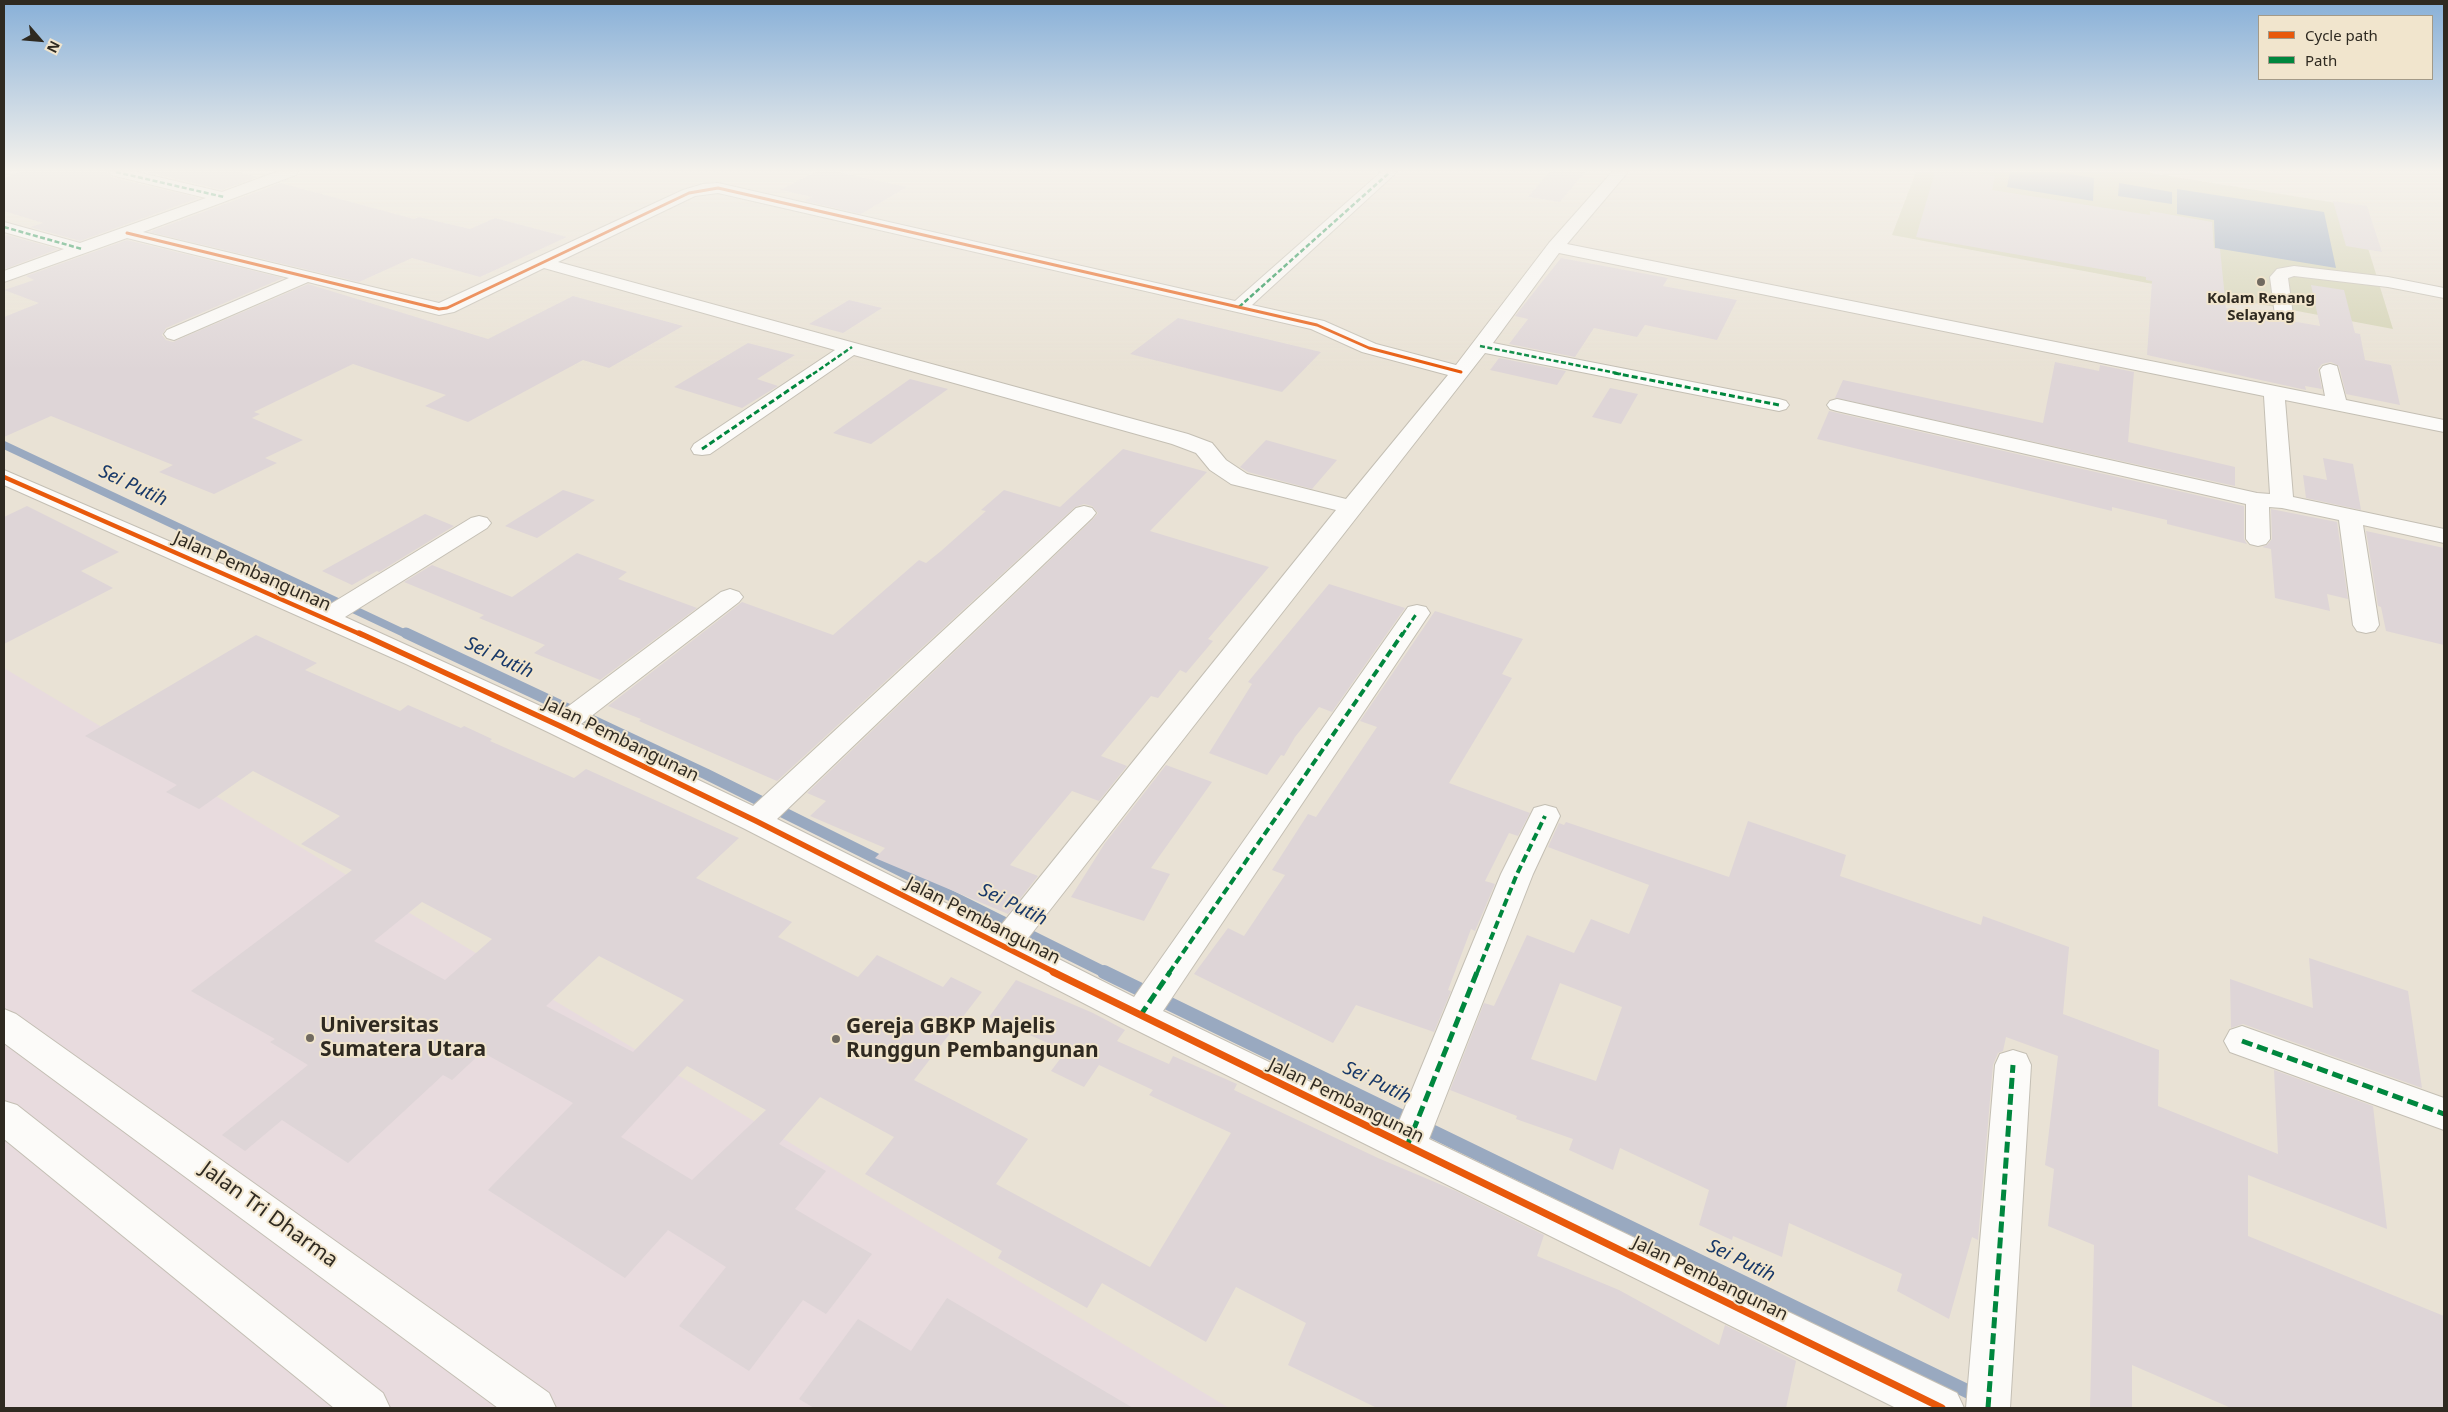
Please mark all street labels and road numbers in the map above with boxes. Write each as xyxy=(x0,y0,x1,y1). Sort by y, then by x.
street label: Jalan Pembangunan xyxy=(170,528,334,616)
street label: Jalan Pembangunan xyxy=(540,693,702,787)
street label: Jalan Pembangunan xyxy=(902,873,1064,969)
street label: Jalan Pembangunan xyxy=(1265,1054,1427,1148)
street label: Jalan Tri Dharma xyxy=(195,1157,343,1273)
street label: Jalan Pembangunan xyxy=(1629,1232,1791,1326)

